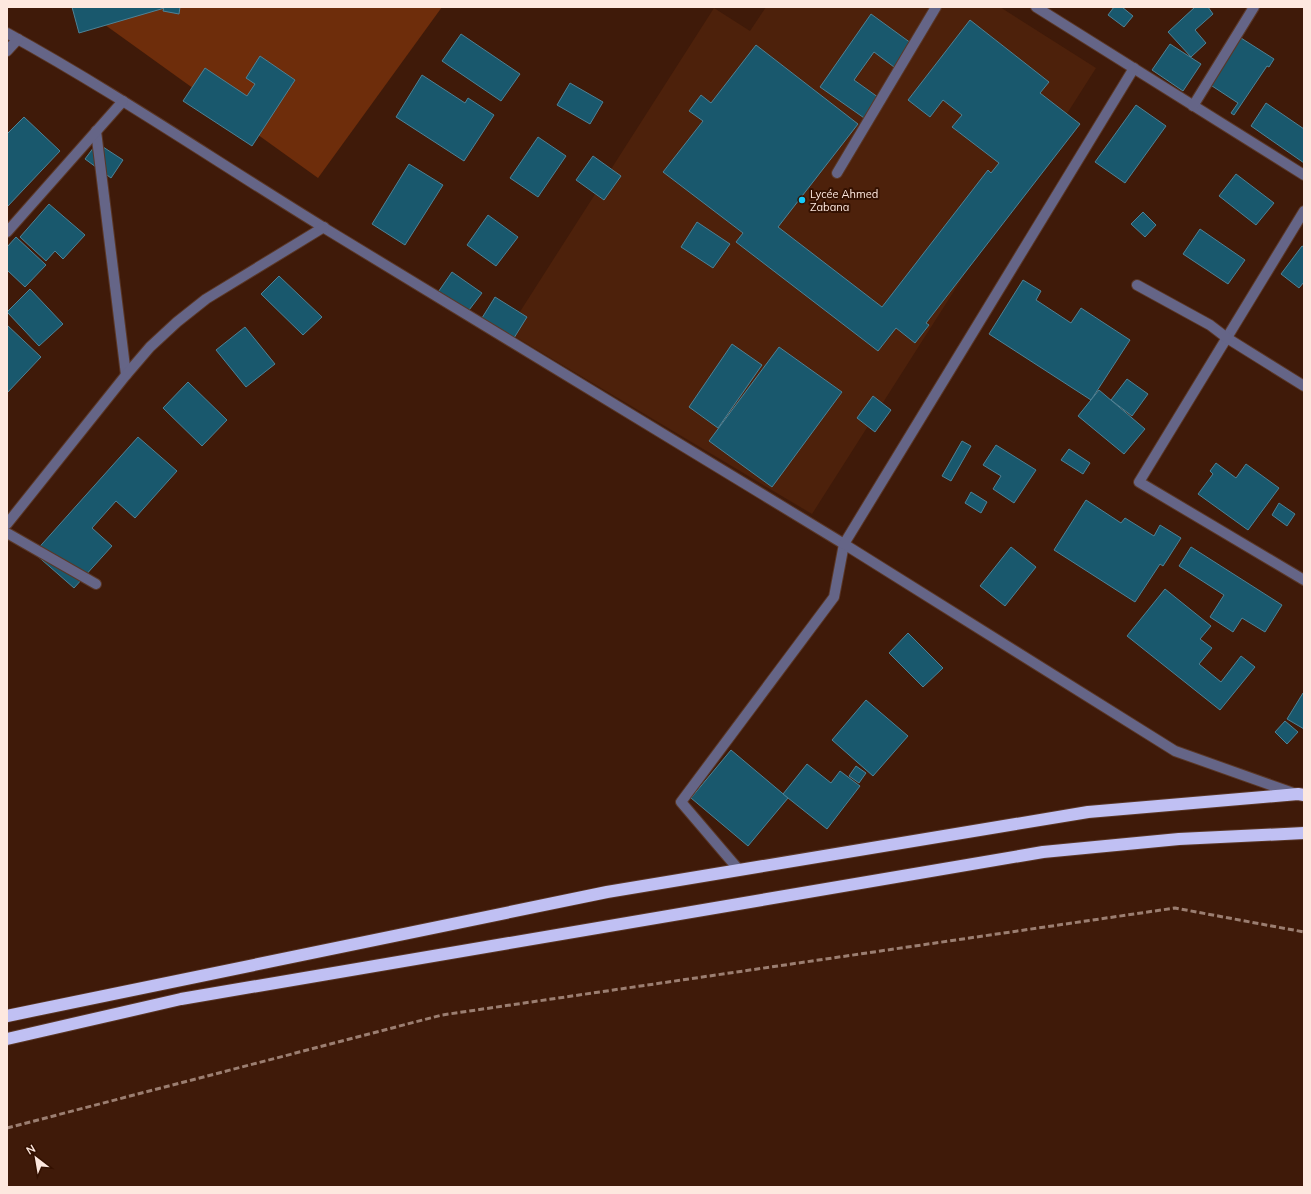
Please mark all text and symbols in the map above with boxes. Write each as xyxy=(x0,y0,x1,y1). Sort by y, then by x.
place label: Lycée Ahmed Zabana xyxy=(810,187,878,214)
marker: Lycée Ahmed Zabana xyxy=(797,195,807,205)
north arrow xyxy=(16,1138,56,1178)
text: N xyxy=(24,1141,38,1158)

